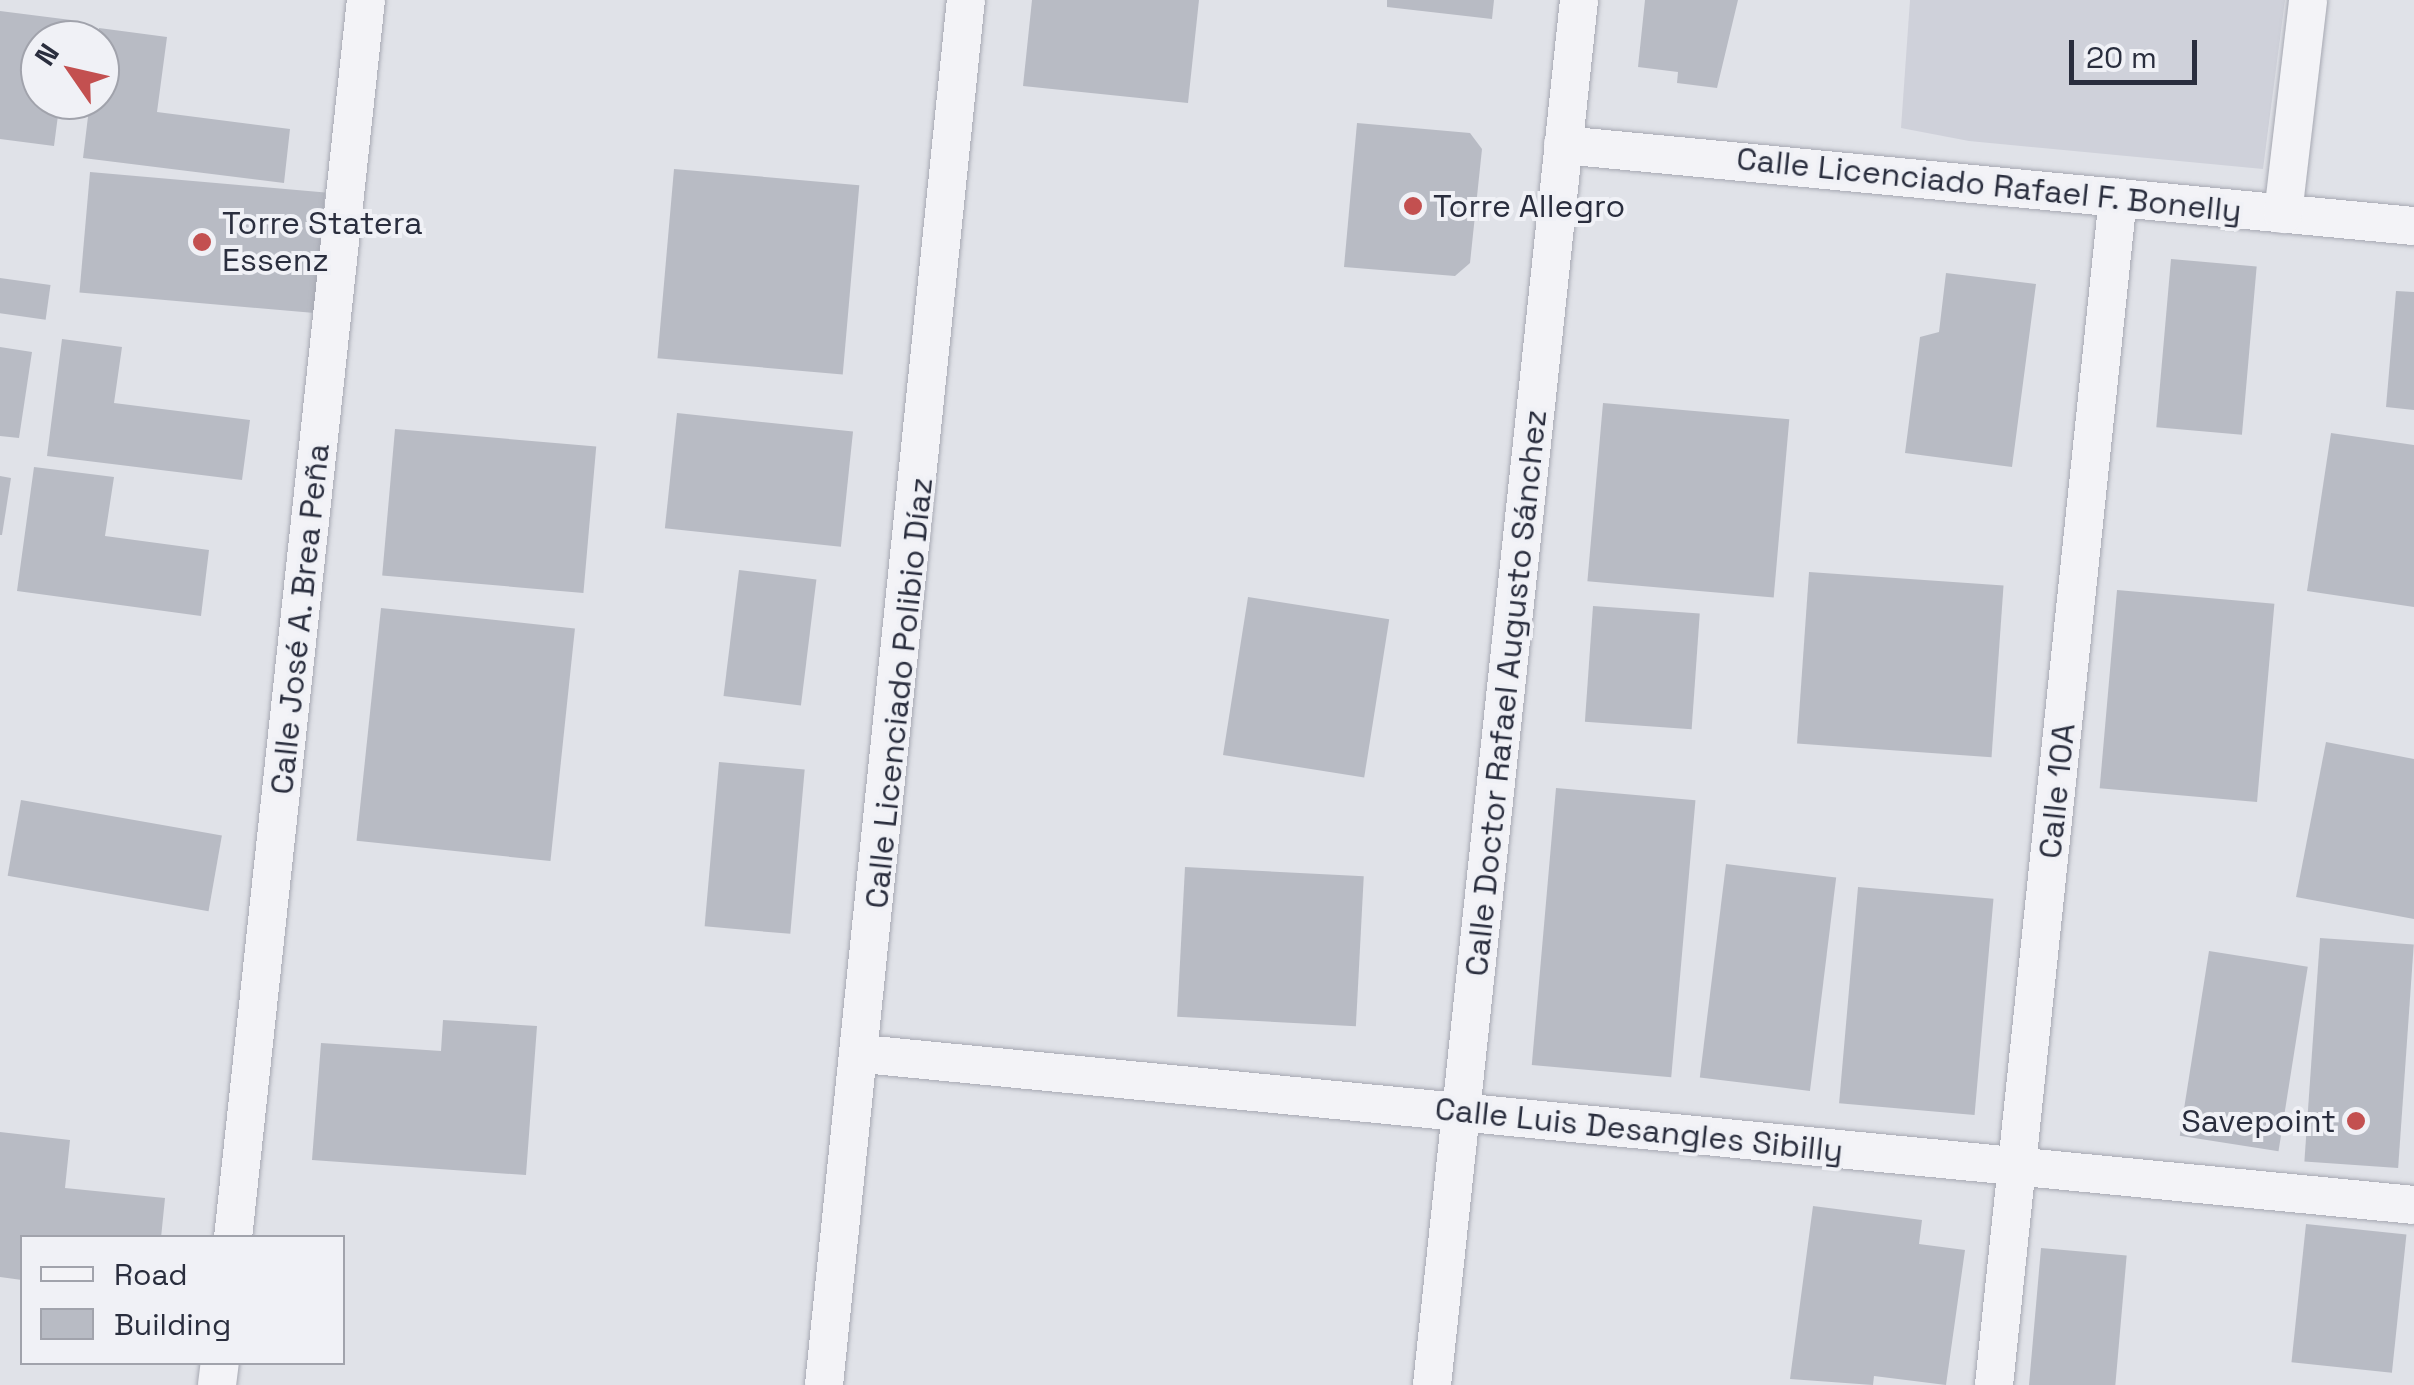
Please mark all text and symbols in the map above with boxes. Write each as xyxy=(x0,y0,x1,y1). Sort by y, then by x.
north arrow xyxy=(20,20,120,120)
scale bar xyxy=(2074,20,2202,82)
text: N xyxy=(27,37,67,72)
text: 20 m xyxy=(2086,38,2157,77)
street label: Calle Licenciado Rafael F. Bonelly xyxy=(1734,139,2244,231)
place label: Torre Allegro xyxy=(1433,187,1626,225)
marker: Torre Allegro xyxy=(1402,195,1424,217)
place label: Torre Statera Essenz xyxy=(222,205,423,280)
marker: Torre Statera Essenz xyxy=(191,231,213,253)
street label: Calle Doctor Rafael Augusto Sánchez xyxy=(1457,408,1555,978)
street label: Calle José A. Brea Peña xyxy=(262,441,338,797)
street label: Calle Licenciado Polibio Díaz xyxy=(857,476,941,910)
street label: Calle 10A xyxy=(2031,721,2083,861)
street label: Calle Luis Desangles Sibilly xyxy=(1433,1089,1845,1171)
place label: Savepoint xyxy=(2181,1102,2336,1140)
marker: Savepoint xyxy=(2345,1110,2367,1132)
legend xyxy=(20,1235,345,1365)
text: Road xyxy=(114,1255,188,1294)
text: Building xyxy=(114,1305,231,1344)

